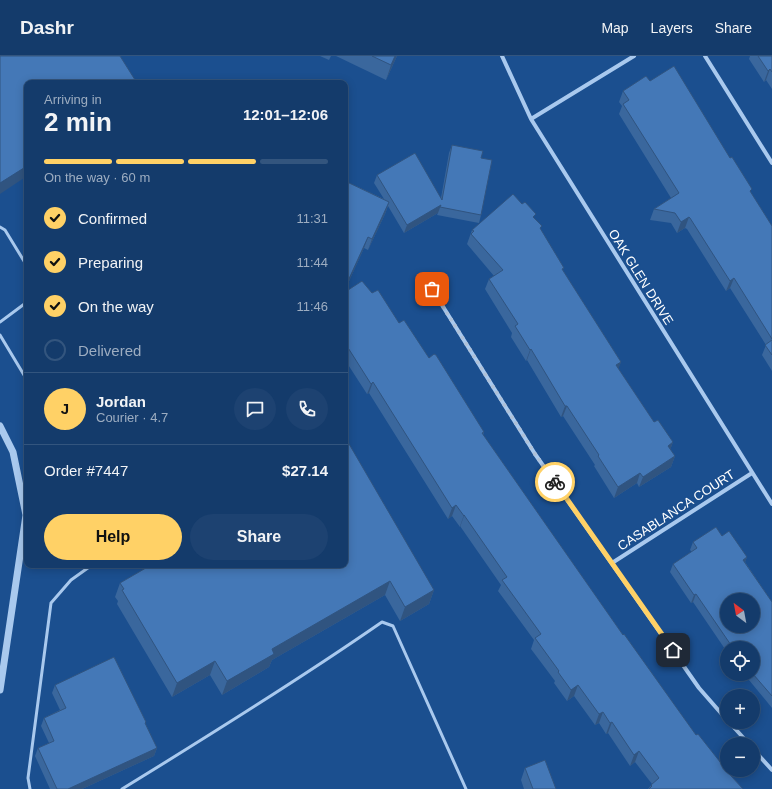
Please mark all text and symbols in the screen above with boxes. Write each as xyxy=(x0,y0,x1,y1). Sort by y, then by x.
text: Dashr xyxy=(20,17,74,38)
text: Map xyxy=(601,20,629,36)
text: Layers xyxy=(651,20,693,36)
text: Share xyxy=(715,20,752,36)
text: Arriving in xyxy=(44,92,102,107)
text: 12:01–12:06 xyxy=(243,106,328,123)
text: 2 min xyxy=(44,107,112,137)
text: On the way · 60 m xyxy=(44,170,150,185)
icon: check xyxy=(44,207,66,229)
text: Confirmed xyxy=(78,210,147,227)
text: 11:31 xyxy=(296,211,328,226)
street label: OAK GLEN DRIVE xyxy=(606,226,677,328)
icon: check xyxy=(44,251,66,273)
text: Preparing xyxy=(78,254,143,271)
text: 11:44 xyxy=(296,255,328,270)
pin xyxy=(415,272,449,306)
icon: bag xyxy=(421,278,443,300)
icon: check xyxy=(44,295,66,317)
text: On the way xyxy=(78,298,154,315)
text: 11:46 xyxy=(296,299,328,314)
text: Delivered xyxy=(78,342,141,359)
button: chat xyxy=(234,388,276,430)
button: phone xyxy=(286,388,328,430)
text: Jordan xyxy=(96,393,146,410)
text: J xyxy=(61,400,69,417)
text: Courier · 4.7 xyxy=(96,410,168,425)
text: Order #7447 xyxy=(44,462,128,479)
text: $27.14 xyxy=(282,462,328,479)
courier xyxy=(535,462,575,502)
street label: CASABLANCA COURT xyxy=(615,467,737,553)
icon: bike xyxy=(544,471,566,493)
button: Help xyxy=(44,514,182,560)
button: Share xyxy=(190,514,328,560)
north arrow xyxy=(720,593,760,633)
map controls xyxy=(720,593,760,777)
pin xyxy=(656,633,690,667)
icon: home xyxy=(662,639,684,661)
button: locate xyxy=(720,641,760,681)
button: + xyxy=(720,689,760,729)
button: − xyxy=(720,737,760,777)

